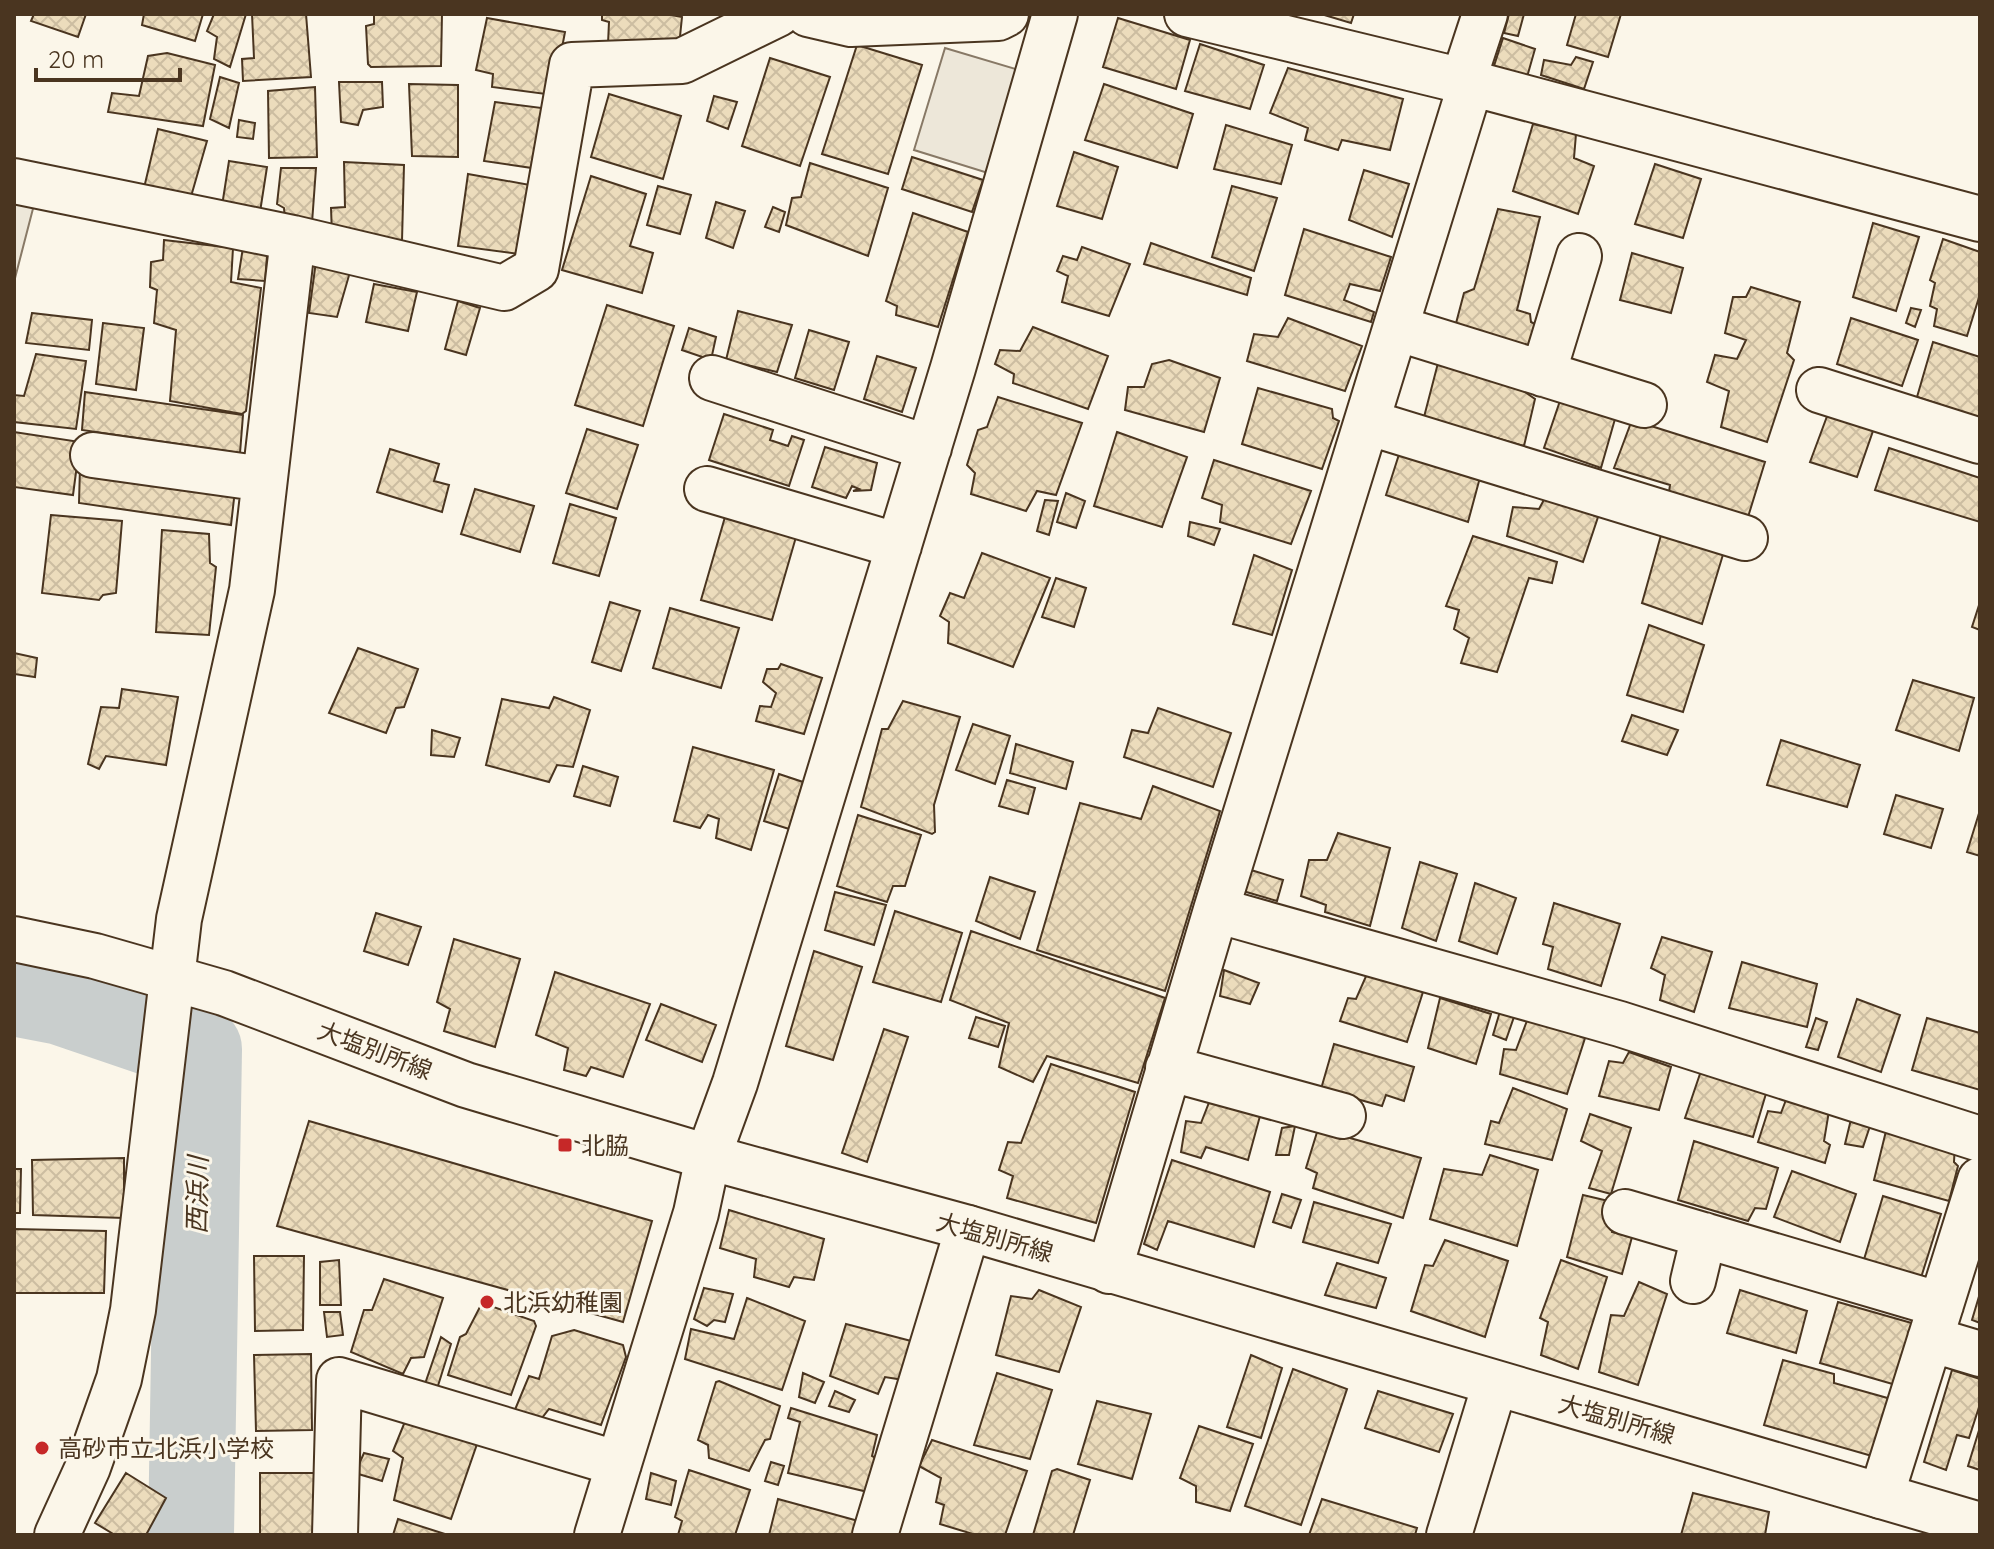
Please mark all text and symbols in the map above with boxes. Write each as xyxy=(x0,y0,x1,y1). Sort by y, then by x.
scale bar xyxy=(36,32,180,82)
text: 20 m xyxy=(48,44,104,74)
street label: 大塩別所線 xyxy=(314,1014,436,1086)
place label: 北脇 xyxy=(581,1130,629,1160)
marker: 北脇 xyxy=(556,1136,574,1154)
water label: 西浜川 xyxy=(180,1153,214,1234)
street label: 大塩別所線 xyxy=(933,1206,1057,1268)
place label: 北浜幼稚園 xyxy=(503,1287,623,1317)
marker: 北浜幼稚園 xyxy=(478,1293,496,1311)
street label: 大塩別所線 xyxy=(1555,1388,1679,1450)
place label: 高砂市立北浜小学校 xyxy=(58,1433,274,1463)
marker: 高砂市立北浜小学校 xyxy=(33,1439,51,1457)

